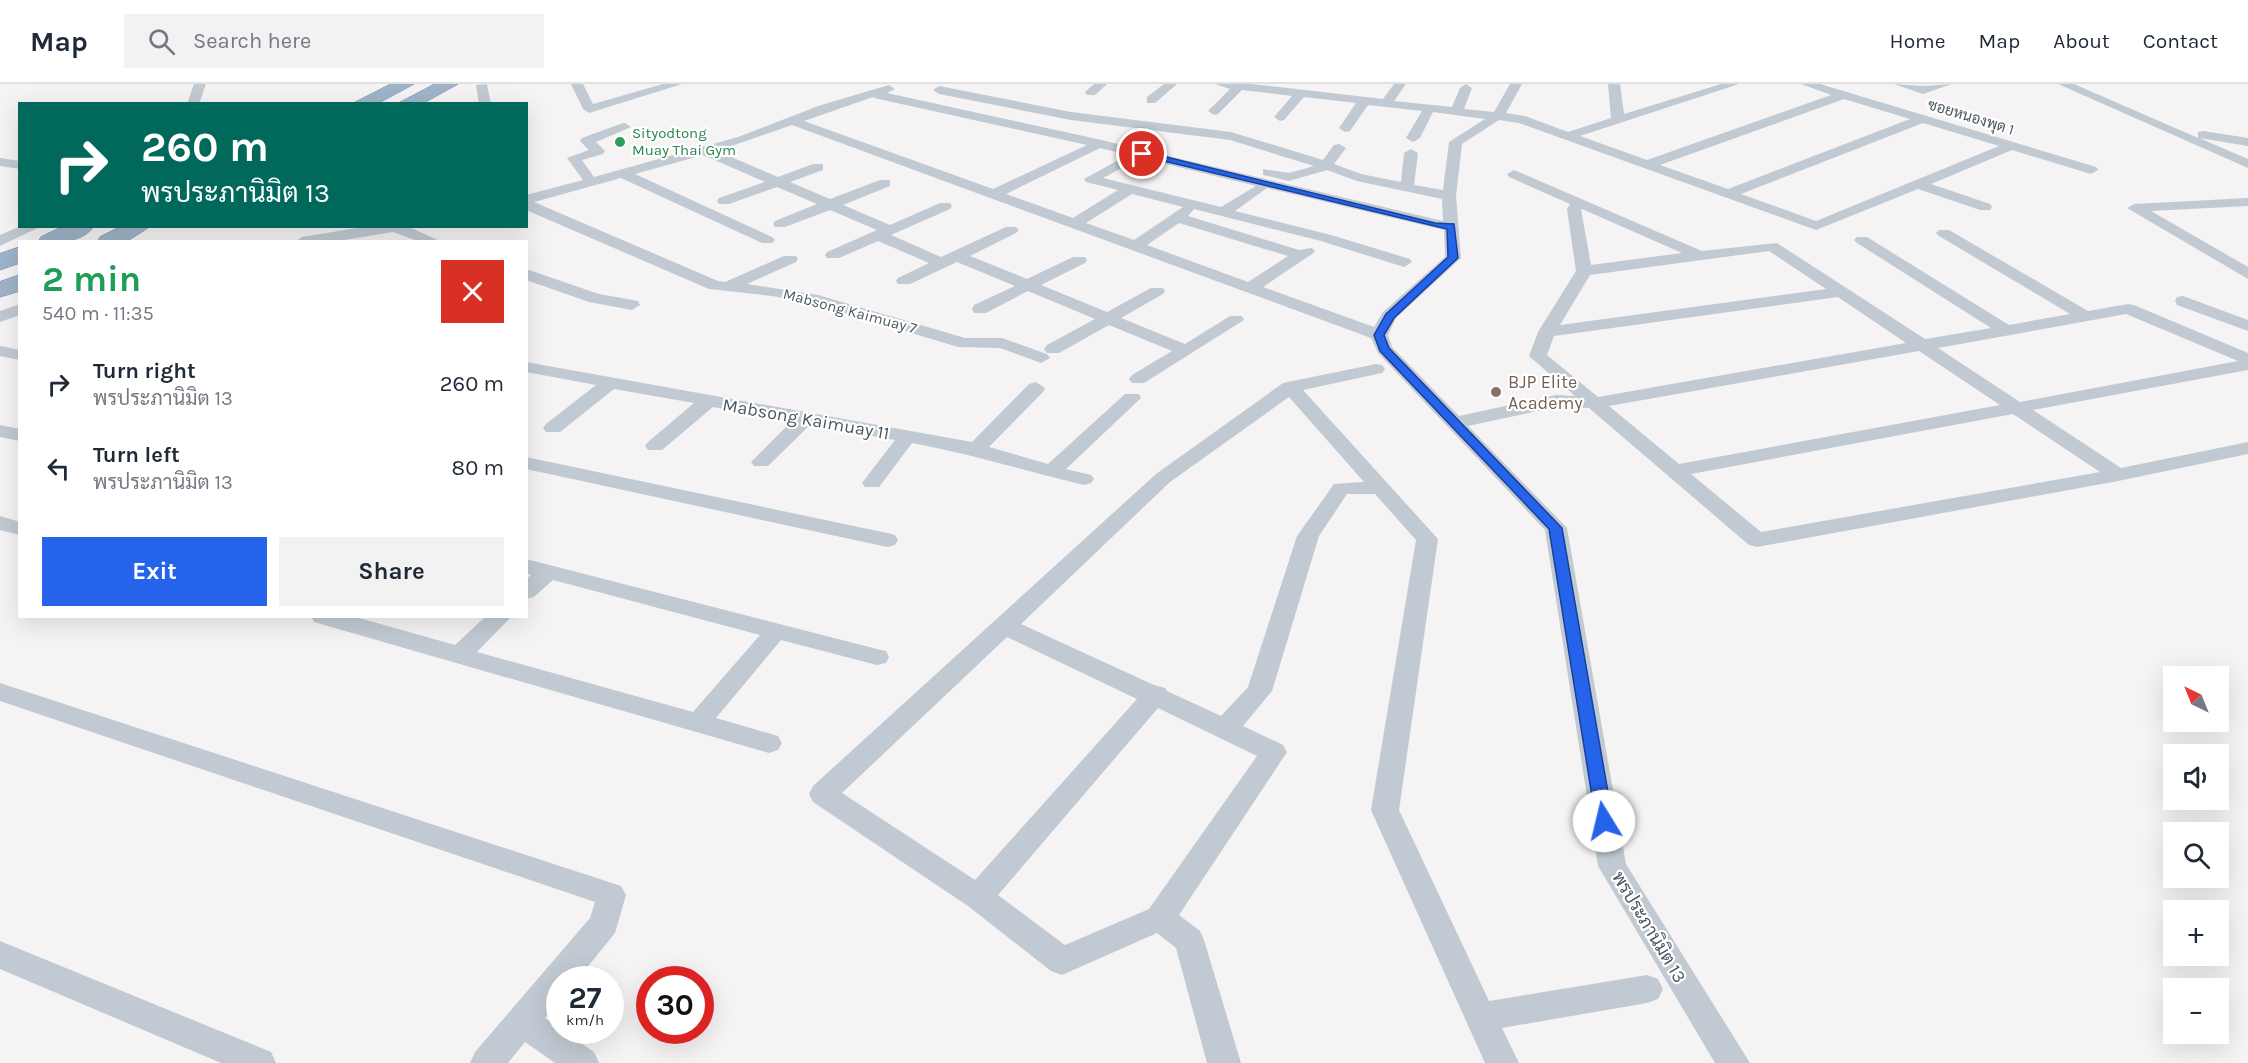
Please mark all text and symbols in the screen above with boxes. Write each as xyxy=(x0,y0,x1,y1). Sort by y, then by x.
search box xyxy=(124,14,544,68)
text: Map xyxy=(30,25,88,58)
icon: search xyxy=(145,25,178,58)
text: Search here xyxy=(193,28,311,54)
text: Home xyxy=(1890,29,1946,53)
text: Map xyxy=(1979,29,2020,53)
text: About xyxy=(2053,29,2110,53)
text: Contact xyxy=(2143,29,2218,53)
street label: ซอยหนองพุด 1 xyxy=(1925,95,2016,141)
text: 260 m xyxy=(141,122,269,172)
place label: Sityodtong Muay Thai Gym xyxy=(632,124,736,159)
icon: right xyxy=(42,126,120,204)
pin xyxy=(1116,128,1167,179)
marker: Sityodtong Muay Thai Gym xyxy=(613,135,627,149)
icon: arrive xyxy=(1125,137,1158,170)
text: พรประภานิมิต 13 xyxy=(141,177,330,209)
text: 2 min xyxy=(42,258,141,300)
button: close xyxy=(441,260,504,323)
street label: Mabsong Kaimuay 7 xyxy=(781,284,919,338)
text: 540 m · 11:35 xyxy=(42,302,154,325)
text: Turn right xyxy=(93,358,196,384)
icon: right xyxy=(42,368,75,401)
text: 260 m xyxy=(440,371,504,397)
place label: BJP Elite Academy xyxy=(1508,371,1583,414)
marker: BJP Elite Academy xyxy=(1489,385,1503,399)
text: พรประภานิมิต 13 xyxy=(93,387,233,410)
street label: Mabsong Kaimuay 11 xyxy=(721,394,891,444)
text: Turn left xyxy=(93,442,180,468)
icon: left xyxy=(42,452,75,485)
text: 80 m xyxy=(452,455,504,481)
text: พรประภานิมิต 13 xyxy=(93,471,233,494)
button: Exit xyxy=(42,537,267,606)
button: Share xyxy=(279,537,504,606)
north arrow xyxy=(2163,666,2229,732)
map controls xyxy=(2163,666,2229,1044)
button: sound xyxy=(2163,744,2229,810)
position arrow xyxy=(1572,789,1636,853)
button: search xyxy=(2163,822,2229,888)
street label: พรประภานิมิต 13 xyxy=(1607,867,1691,987)
button: + xyxy=(2163,900,2229,966)
speed limit sign: 30 xyxy=(636,966,714,1044)
button: − xyxy=(2163,978,2229,1044)
text: 27 xyxy=(568,980,602,1016)
text: km/h xyxy=(566,1011,604,1029)

